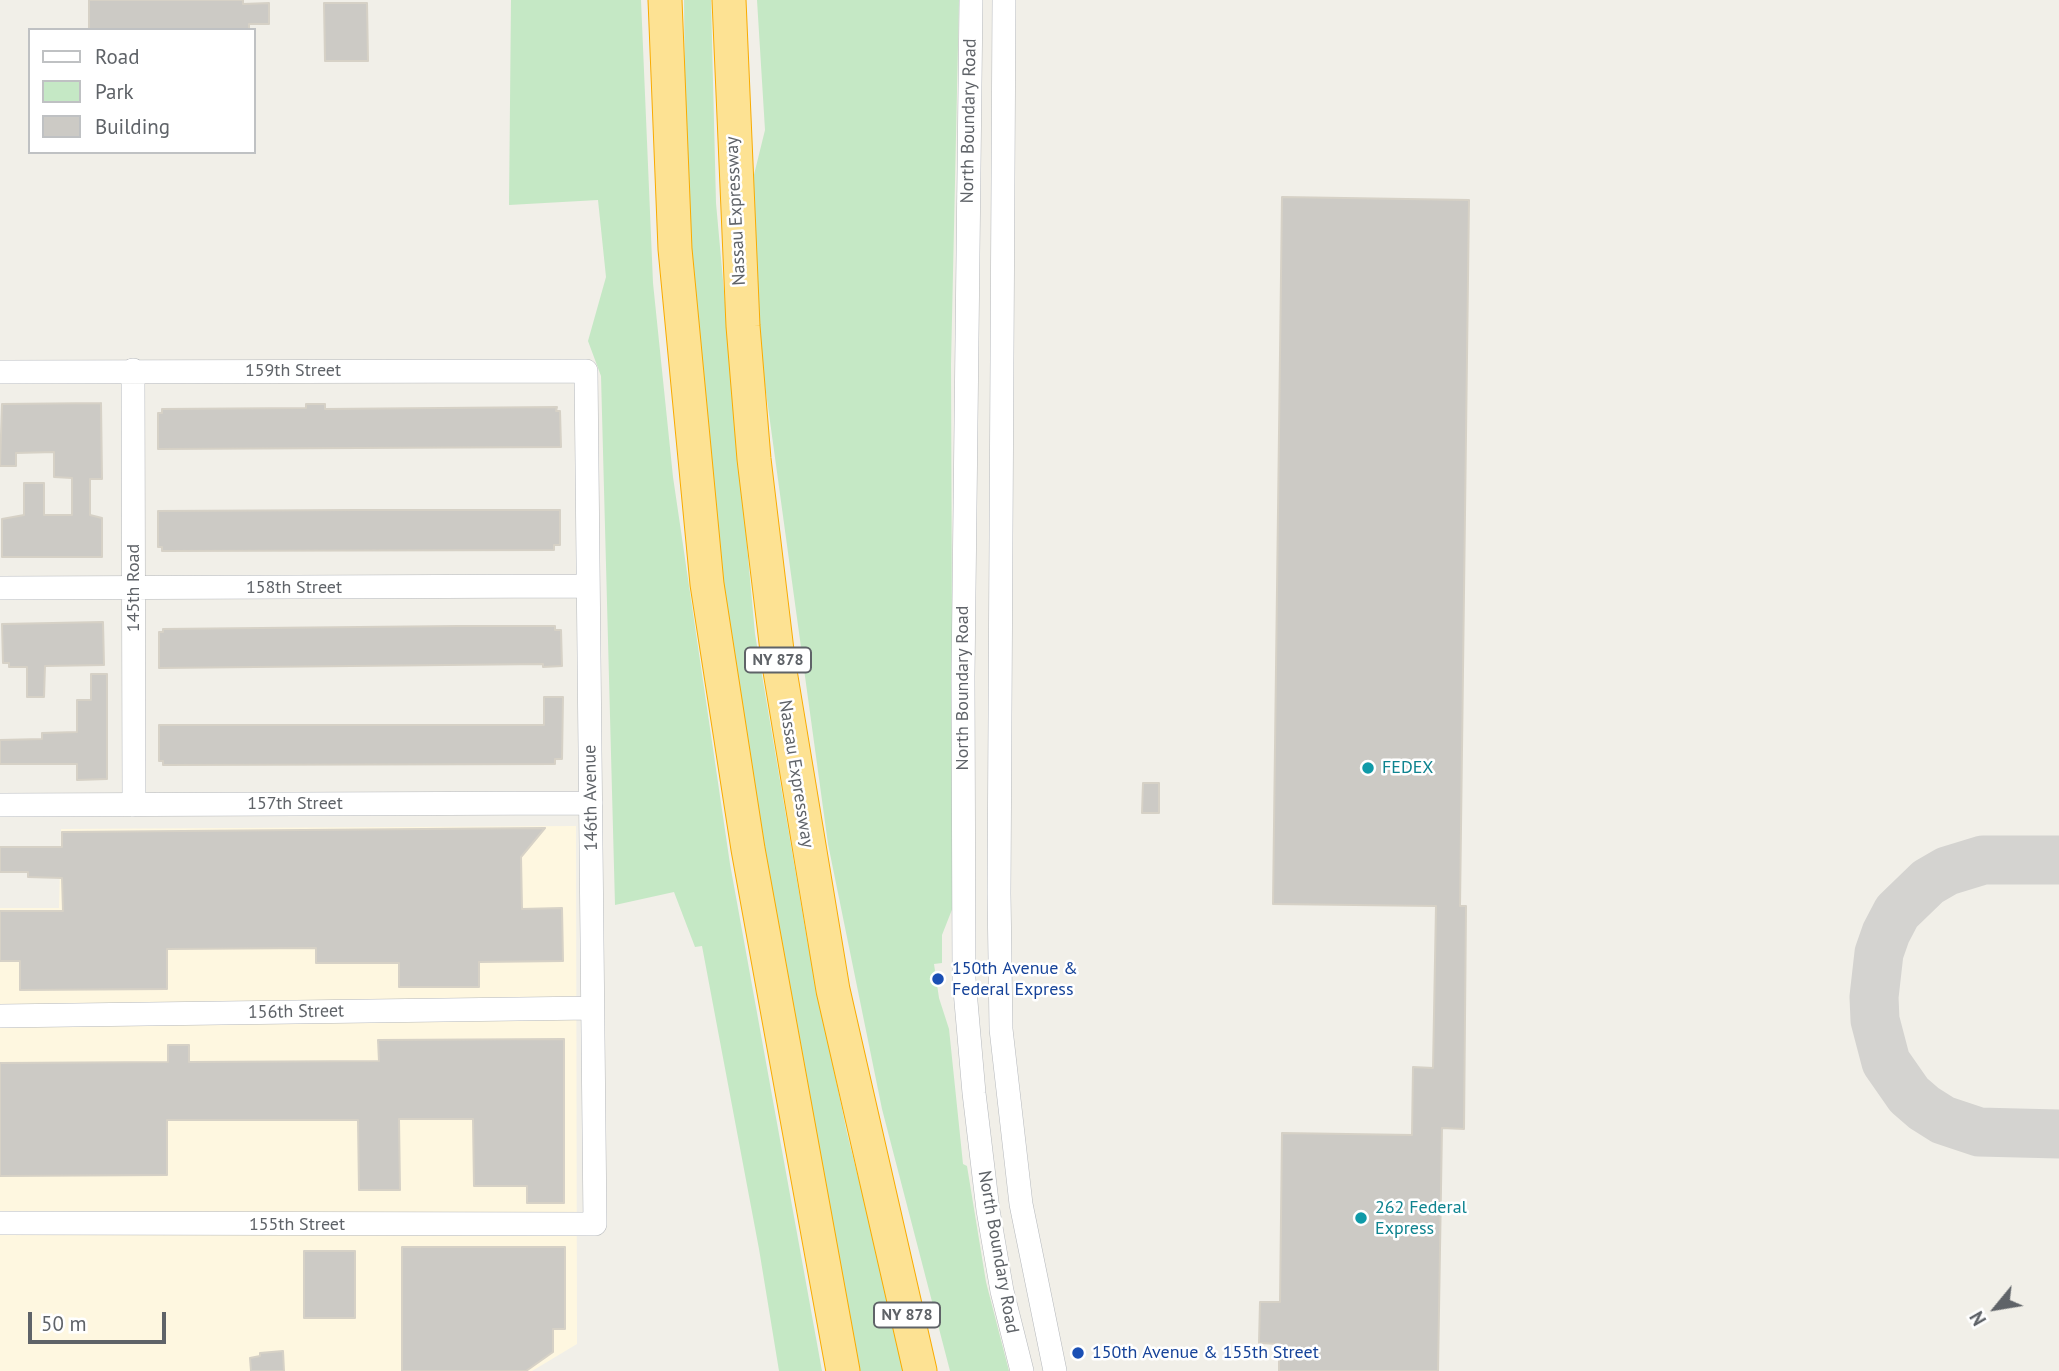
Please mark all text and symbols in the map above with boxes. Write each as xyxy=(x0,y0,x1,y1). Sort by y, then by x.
legend xyxy=(28,28,256,154)
street label: North Boundary Road xyxy=(957,38,981,204)
text: Road xyxy=(95,43,139,70)
text: Park xyxy=(95,78,134,105)
text: Building xyxy=(95,113,170,140)
street label: Nassau Expressway xyxy=(721,136,751,286)
street label: 159th Street xyxy=(245,360,341,382)
street label: 145th Road xyxy=(123,544,145,632)
street label: 158th Street xyxy=(246,577,342,599)
street label: North Boundary Road xyxy=(952,606,974,770)
road number: NY 878 xyxy=(745,648,811,673)
street label: Nassau Expressway xyxy=(774,699,818,849)
street label: 146th Avenue xyxy=(579,745,603,851)
place label: FEDEX xyxy=(1382,757,1433,779)
marker: FEDEX xyxy=(1360,760,1376,776)
street label: 157th Street xyxy=(247,793,343,815)
place label: 150th Avenue & Federal Express xyxy=(952,958,1078,1000)
marker: 150th Avenue & Federal Express xyxy=(930,971,946,987)
street label: 156th Street xyxy=(248,1000,344,1024)
street label: North Boundary Road xyxy=(973,1169,1023,1335)
place label: 262 Federal Express xyxy=(1375,1197,1467,1240)
marker: 262 Federal Express xyxy=(1353,1210,1369,1226)
street label: 155th Street xyxy=(249,1214,345,1236)
north arrow xyxy=(1961,1273,2031,1343)
scale bar xyxy=(32,1298,170,1342)
road number: NY 878 xyxy=(874,1302,940,1328)
text: N xyxy=(1964,1307,1991,1330)
text: 50 m xyxy=(41,1310,87,1337)
place label: 150th Avenue & 155th Street xyxy=(1092,1342,1319,1364)
marker: 150th Avenue & 155th Street xyxy=(1070,1345,1086,1361)

